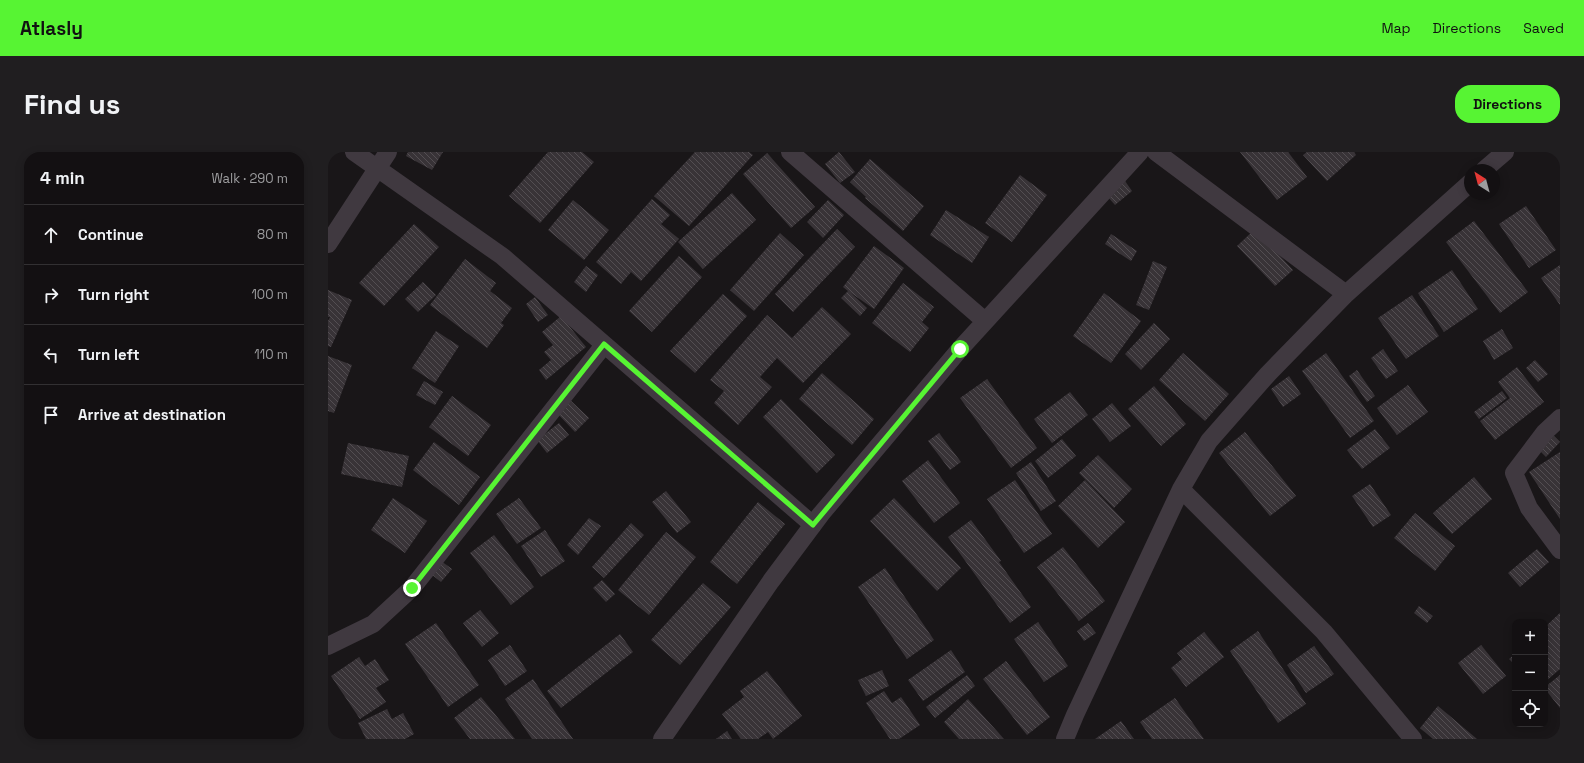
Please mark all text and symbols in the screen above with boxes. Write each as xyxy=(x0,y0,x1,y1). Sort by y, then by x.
text: Atlasly xyxy=(20,16,83,41)
text: Map xyxy=(1381,19,1411,37)
text: Directions xyxy=(1433,19,1501,37)
text: Saved xyxy=(1523,19,1564,37)
button: Directions xyxy=(1455,85,1560,123)
text: Find us xyxy=(24,86,121,122)
north arrow xyxy=(1464,164,1500,200)
text: 4 min xyxy=(40,167,85,189)
text: Walk · 290 m xyxy=(211,170,288,187)
icon: ahead xyxy=(40,224,62,246)
text: Continue xyxy=(78,225,144,244)
text: 80 m xyxy=(257,226,288,243)
icon: right xyxy=(40,284,62,306)
text: Turn right xyxy=(78,285,149,304)
text: 100 m xyxy=(251,286,288,303)
route start xyxy=(951,340,969,358)
icon: left xyxy=(40,344,62,366)
text: Turn left xyxy=(78,345,140,364)
text: 110 m xyxy=(254,346,288,363)
icon: arrive xyxy=(40,404,62,426)
text: Arrive at destination xyxy=(78,405,226,424)
route end xyxy=(403,579,421,597)
map controls xyxy=(1512,619,1548,727)
button: + xyxy=(1512,619,1548,655)
button: − xyxy=(1512,655,1548,691)
button: locate xyxy=(1512,691,1548,727)

